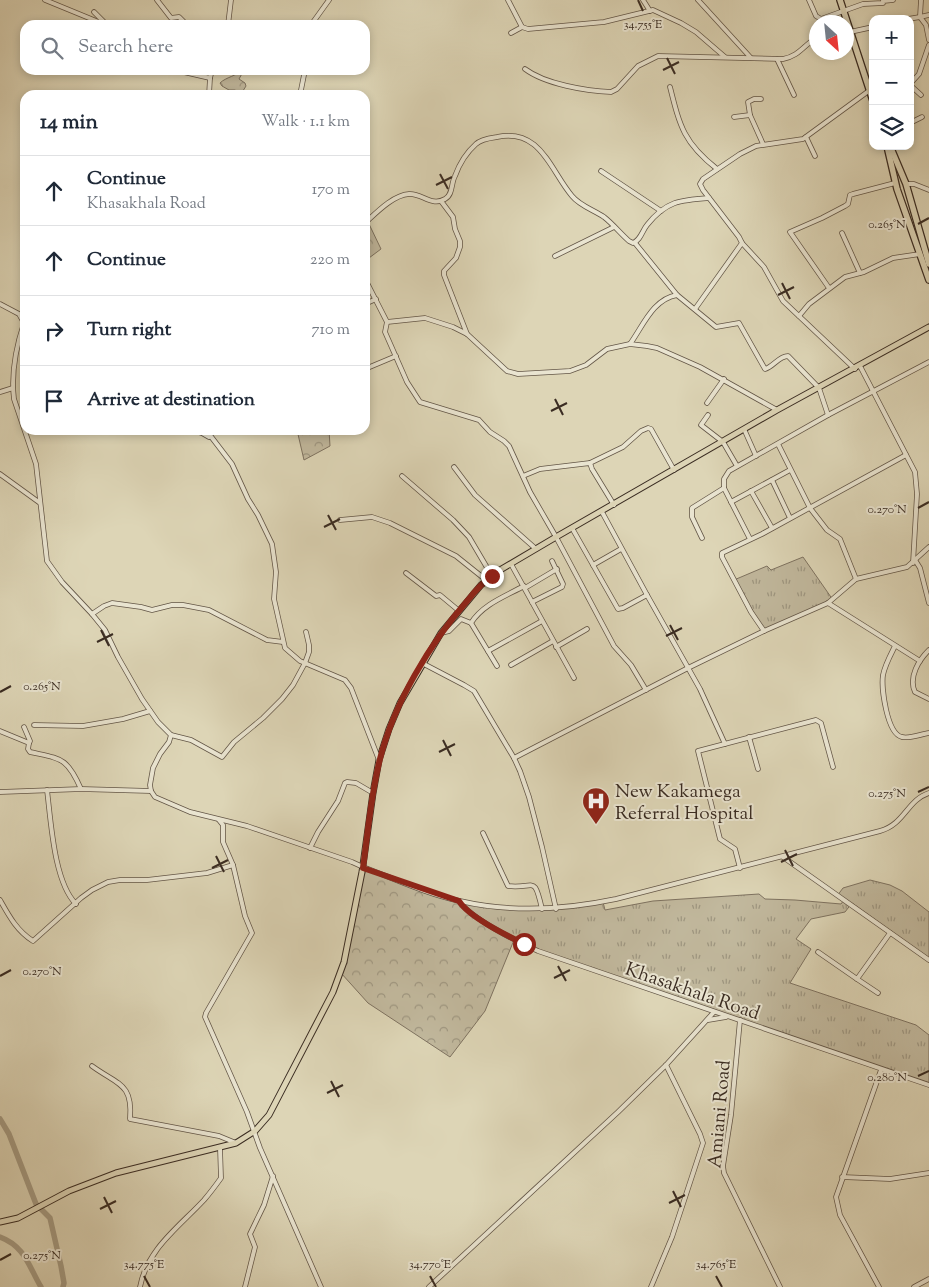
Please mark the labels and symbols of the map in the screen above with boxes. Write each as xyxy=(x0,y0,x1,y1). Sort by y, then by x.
north arrow xyxy=(809,15,854,60)
text: 34.755°E xyxy=(624,16,663,34)
text: 0.265°N xyxy=(868,216,906,234)
text: 0.270°N xyxy=(867,501,907,519)
route end xyxy=(481,565,504,588)
text: 0.265°N xyxy=(23,678,61,696)
place label: New Kakamega Referral Hospital xyxy=(615,779,754,828)
text: 0.275°N xyxy=(868,785,906,803)
hospital icon: New Kakamega Referral Hospital xyxy=(581,786,611,825)
route start xyxy=(513,933,536,956)
street label: Khasakhala Road xyxy=(621,957,763,1028)
text: 0.270°N xyxy=(22,963,62,981)
street label: Amiani Road xyxy=(702,1059,739,1170)
text: 0.280°N xyxy=(867,1069,907,1087)
text: 0.275°N xyxy=(23,1247,61,1265)
text: 34.775°E xyxy=(124,1256,165,1274)
text: 34.770°E xyxy=(409,1256,452,1274)
text: 34.765°E xyxy=(696,1256,737,1274)

